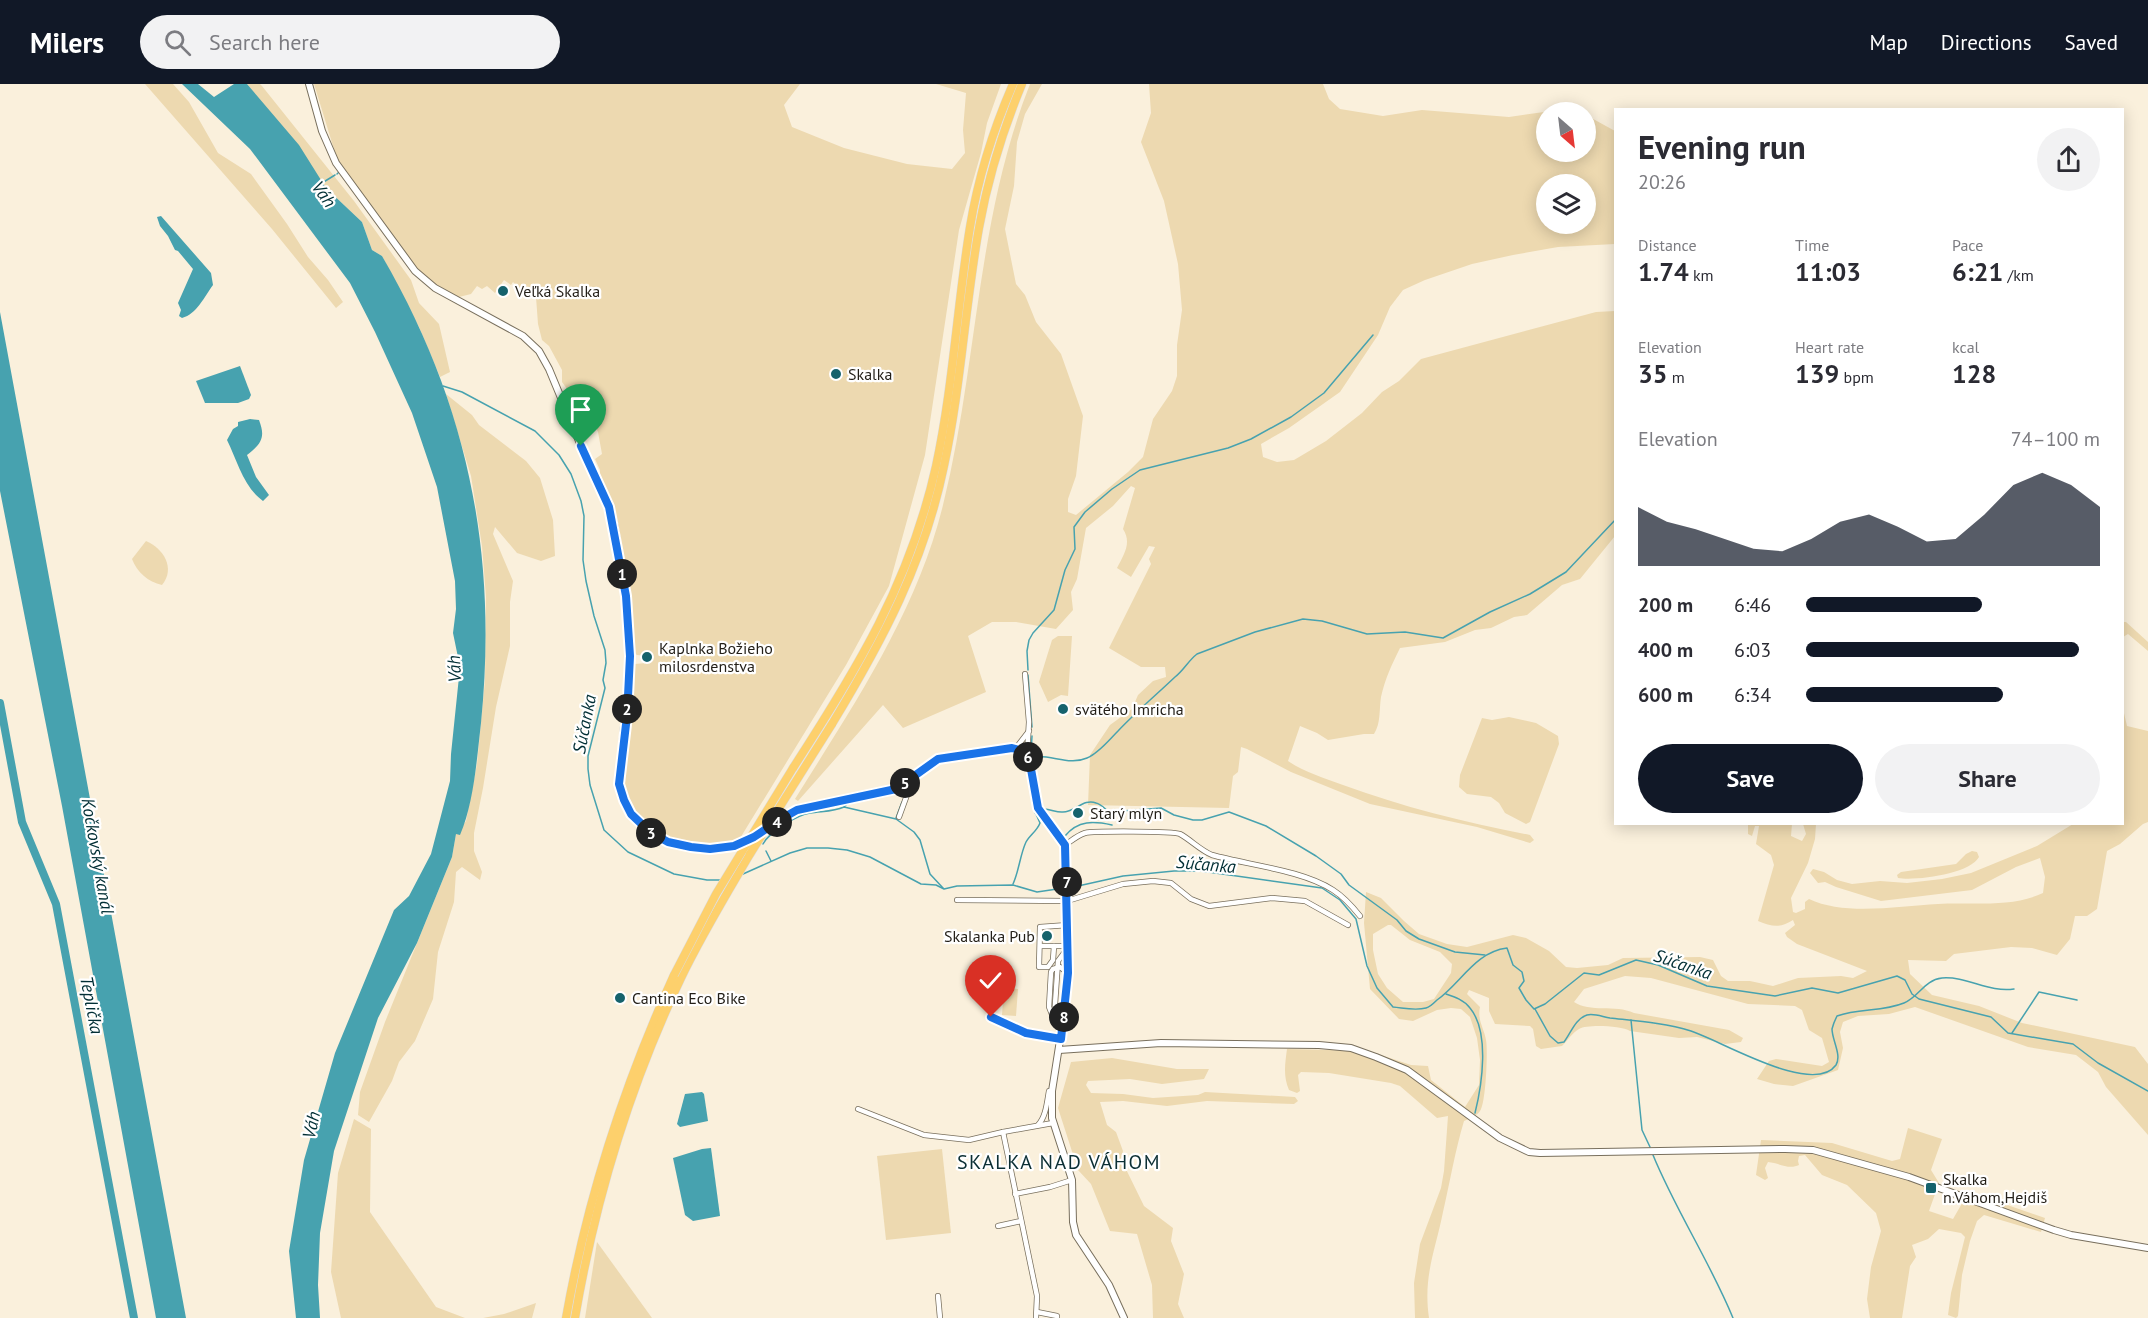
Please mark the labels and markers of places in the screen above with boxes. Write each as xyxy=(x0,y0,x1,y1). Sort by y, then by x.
place label: Veľká Skalka xyxy=(514,281,600,301)
marker: Veľká Skalka xyxy=(496,284,510,298)
place label: Skalka xyxy=(848,364,892,384)
marker: Skalka xyxy=(829,367,843,381)
pin xyxy=(555,384,606,446)
pin: 1 xyxy=(607,559,637,589)
place label: Kaplnka Božieho milosrdenstva xyxy=(659,638,773,676)
marker: Kaplnka Božieho milosrdenstva xyxy=(640,650,654,664)
pin: 2 xyxy=(612,694,642,724)
place label: svätého Imricha xyxy=(1075,699,1184,719)
marker: svätého Imricha xyxy=(1056,702,1070,716)
pin: 6 xyxy=(1013,742,1043,772)
pin: 5 xyxy=(890,768,920,798)
place label: Starý mlyn xyxy=(1090,803,1162,823)
marker: Starý mlyn xyxy=(1071,806,1085,820)
pin: 4 xyxy=(762,807,792,837)
pin: 3 xyxy=(636,818,666,848)
pin: 7 xyxy=(1052,867,1082,897)
place label: Skalanka Pub xyxy=(944,926,1035,946)
marker: Skalanka Pub xyxy=(1040,929,1054,943)
pin xyxy=(965,955,1016,1017)
place label: Cantina Eco Bike xyxy=(632,988,746,1008)
marker: Cantina Eco Bike xyxy=(613,991,627,1005)
pin: 8 xyxy=(1049,1002,1079,1032)
place label: Skalka n.Váhom,Hejdiš xyxy=(1943,1169,2048,1207)
marker: Skalka n.Váhom,Hejdiš xyxy=(1924,1181,1938,1195)

